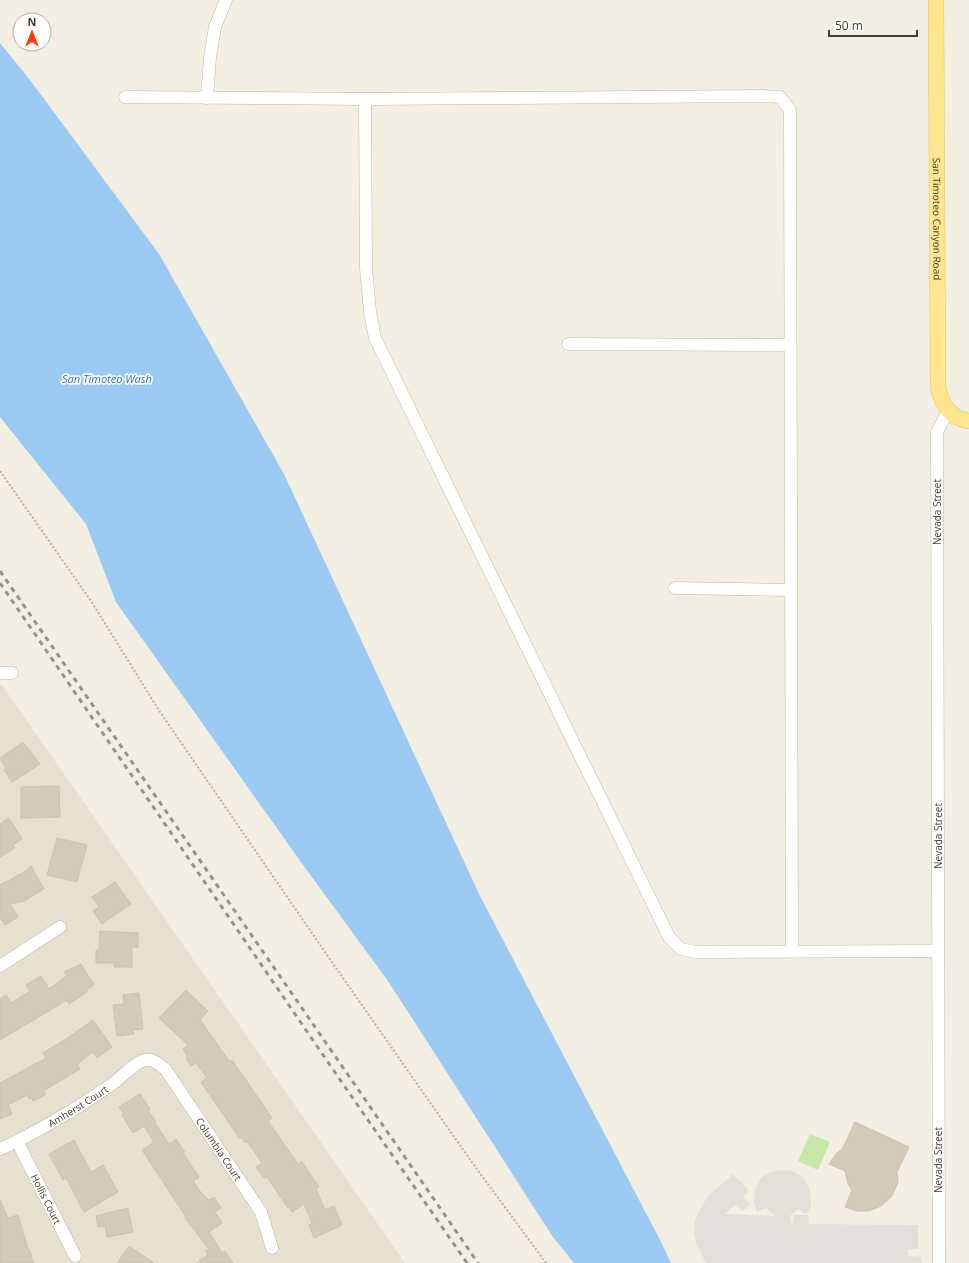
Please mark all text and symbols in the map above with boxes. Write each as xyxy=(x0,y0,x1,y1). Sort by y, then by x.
north arrow xyxy=(12,12,52,52)
scale bar xyxy=(829,12,917,38)
text: N xyxy=(28,14,36,29)
text: 50 m xyxy=(835,17,863,34)
street label: San Timoteo Canyon Road xyxy=(930,158,944,280)
water label: San Timoteo Wash xyxy=(62,371,152,386)
street label: Nevada Street xyxy=(930,479,944,545)
street label: Nevada Street xyxy=(931,803,945,869)
street label: Amherst Court xyxy=(45,1082,111,1130)
street label: Columbia Court xyxy=(193,1115,245,1184)
street label: Nevada Street xyxy=(931,1127,945,1193)
street label: Hollis Court xyxy=(28,1172,65,1227)

